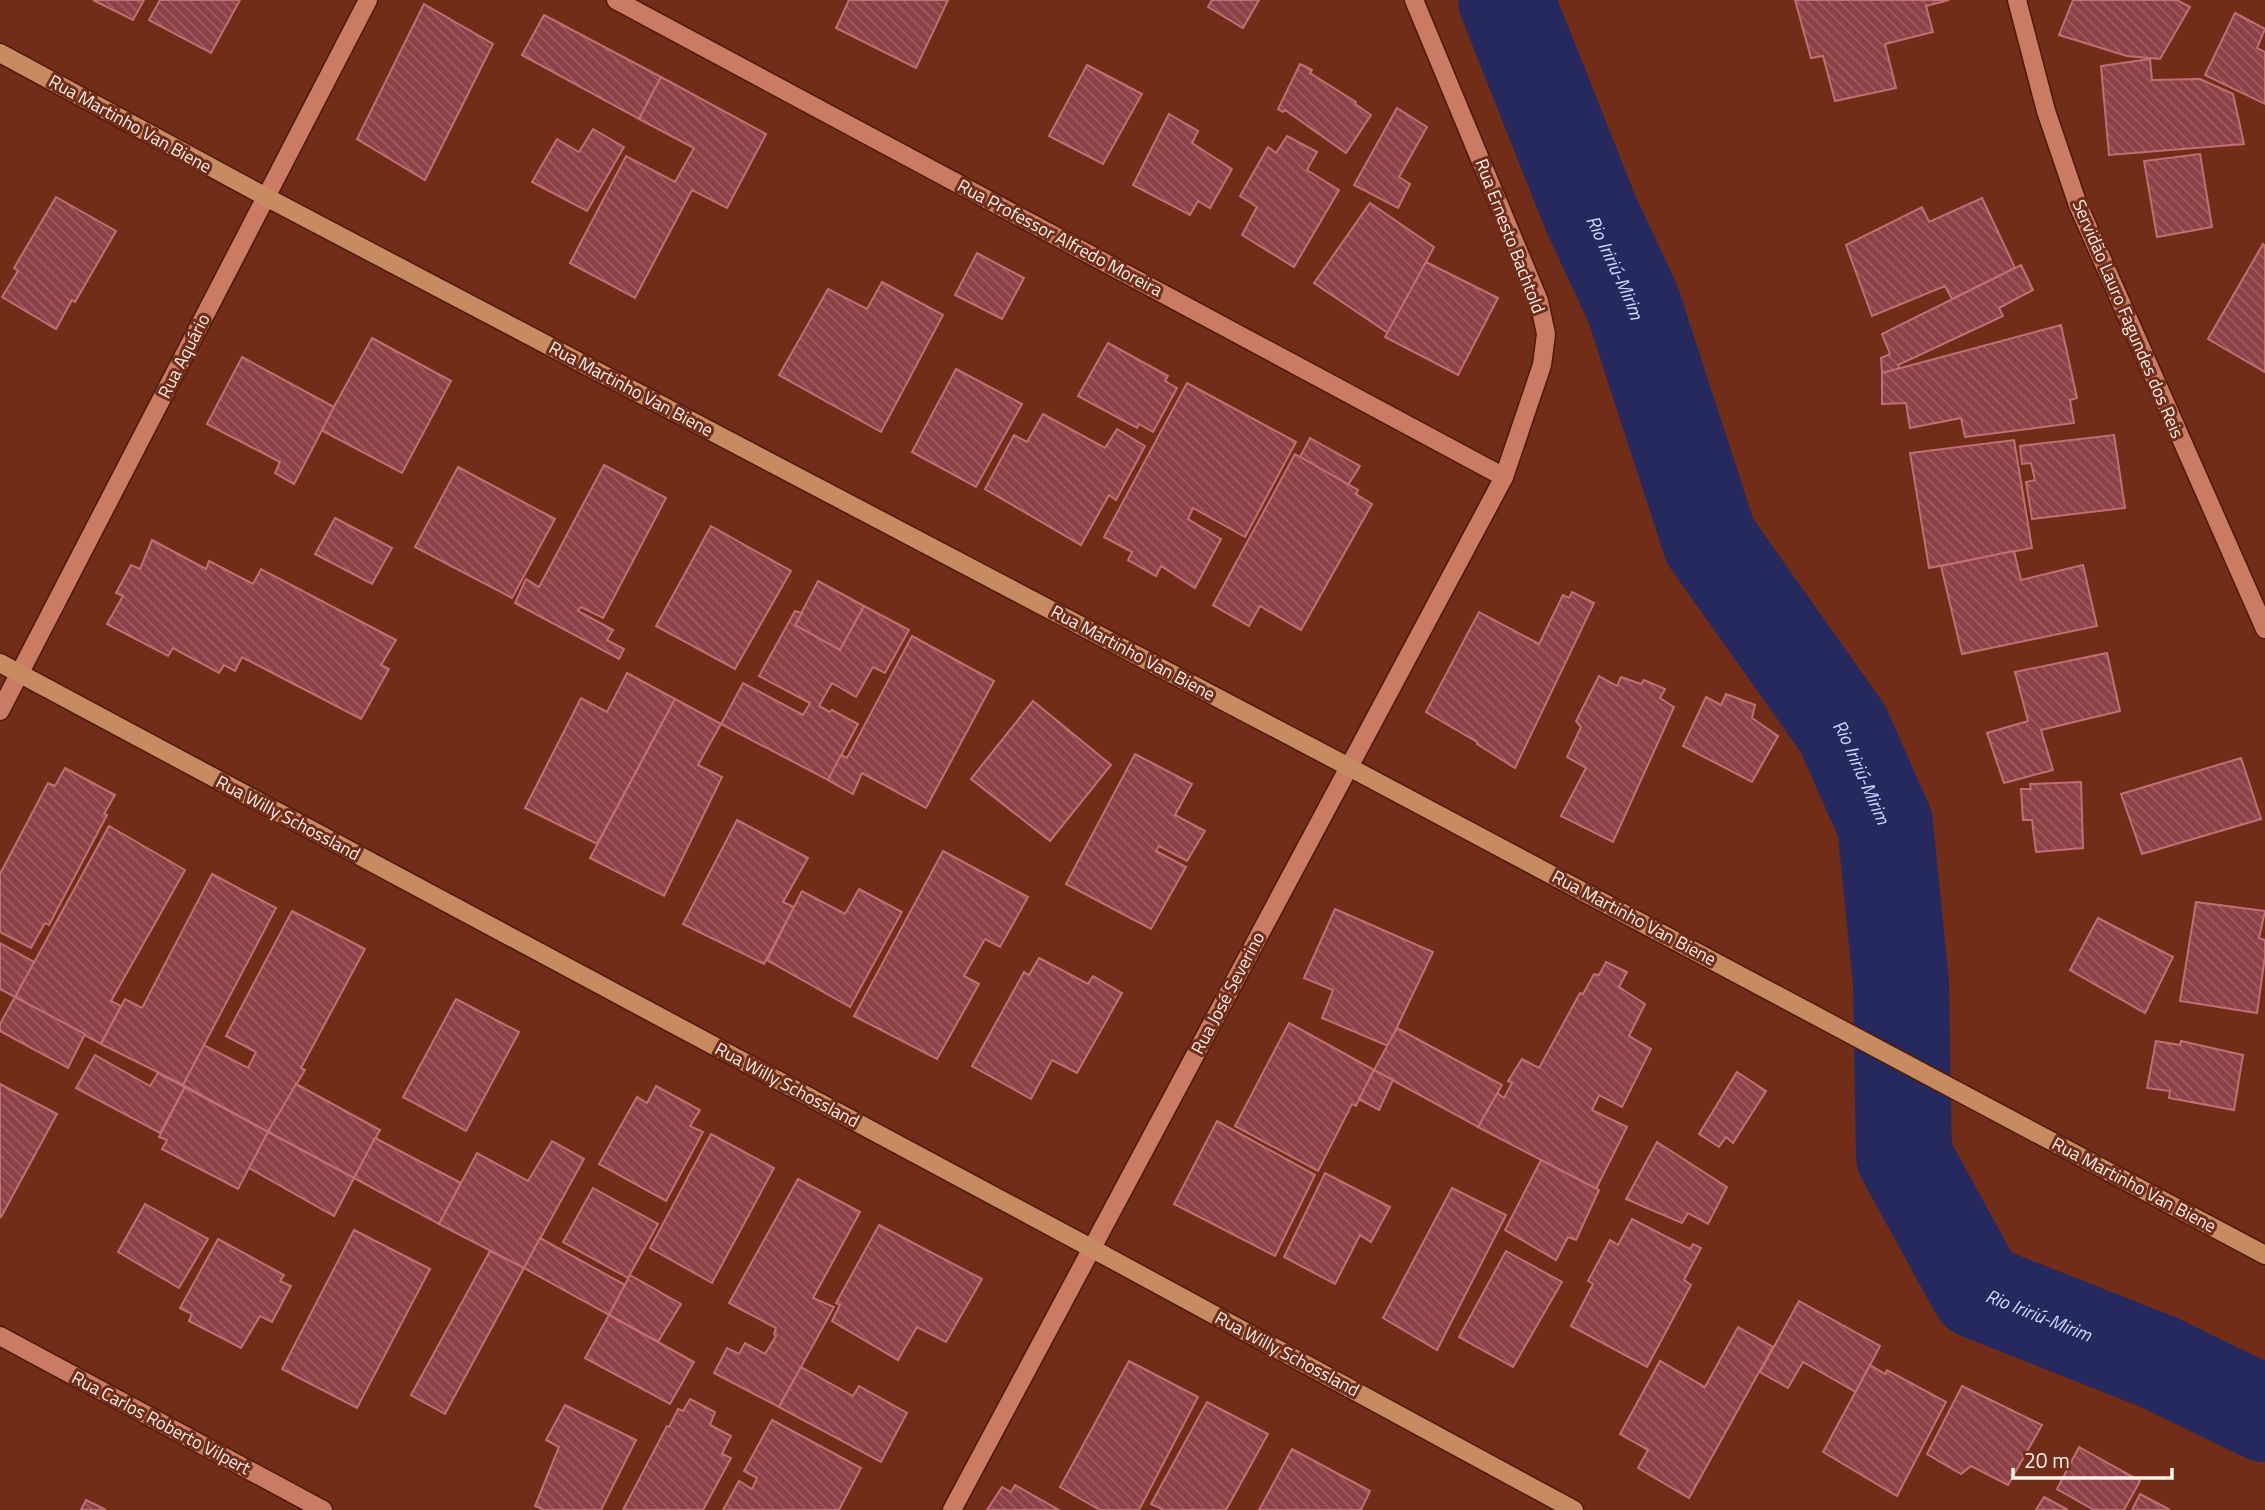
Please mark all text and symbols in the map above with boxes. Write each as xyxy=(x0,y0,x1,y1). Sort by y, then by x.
street label: Rua Martinho Van Biene xyxy=(44,68,217,180)
street label: Rua Ernesto Bachtold xyxy=(1469,155,1552,317)
street label: Rua Professor Alfredo Moreira xyxy=(953,172,1168,303)
street label: Servidão Lauro Fagundes dos Reis xyxy=(2066,195,2191,443)
water label: Rio Iririú-Mirim xyxy=(1580,210,1652,324)
street label: Rua Aquário xyxy=(151,309,216,403)
street label: Rua Martinho Van Biene xyxy=(544,334,718,443)
street label: Rua Martinho Van Biene xyxy=(1046,598,1220,707)
water label: Rio Iririú-Mirim xyxy=(1826,713,1899,830)
street label: Rua Willy Schossland xyxy=(211,768,365,867)
street label: Rua Martinho Van Biene xyxy=(1547,863,1721,972)
street label: Rua José Severino xyxy=(1184,927,1271,1059)
street label: Rua Willy Schossland xyxy=(710,1035,864,1134)
street label: Rua Martinho Van Biene xyxy=(2047,1130,2221,1239)
water label: Rio Iririú-Mirim xyxy=(1982,1281,2097,1349)
street label: Rua Willy Schossland xyxy=(1210,1304,1364,1403)
street label: Rua Carlos Roberto Vilpert xyxy=(67,1364,256,1482)
scale bar xyxy=(2013,1436,2172,1480)
text: 20 m xyxy=(2024,1444,2070,1476)

